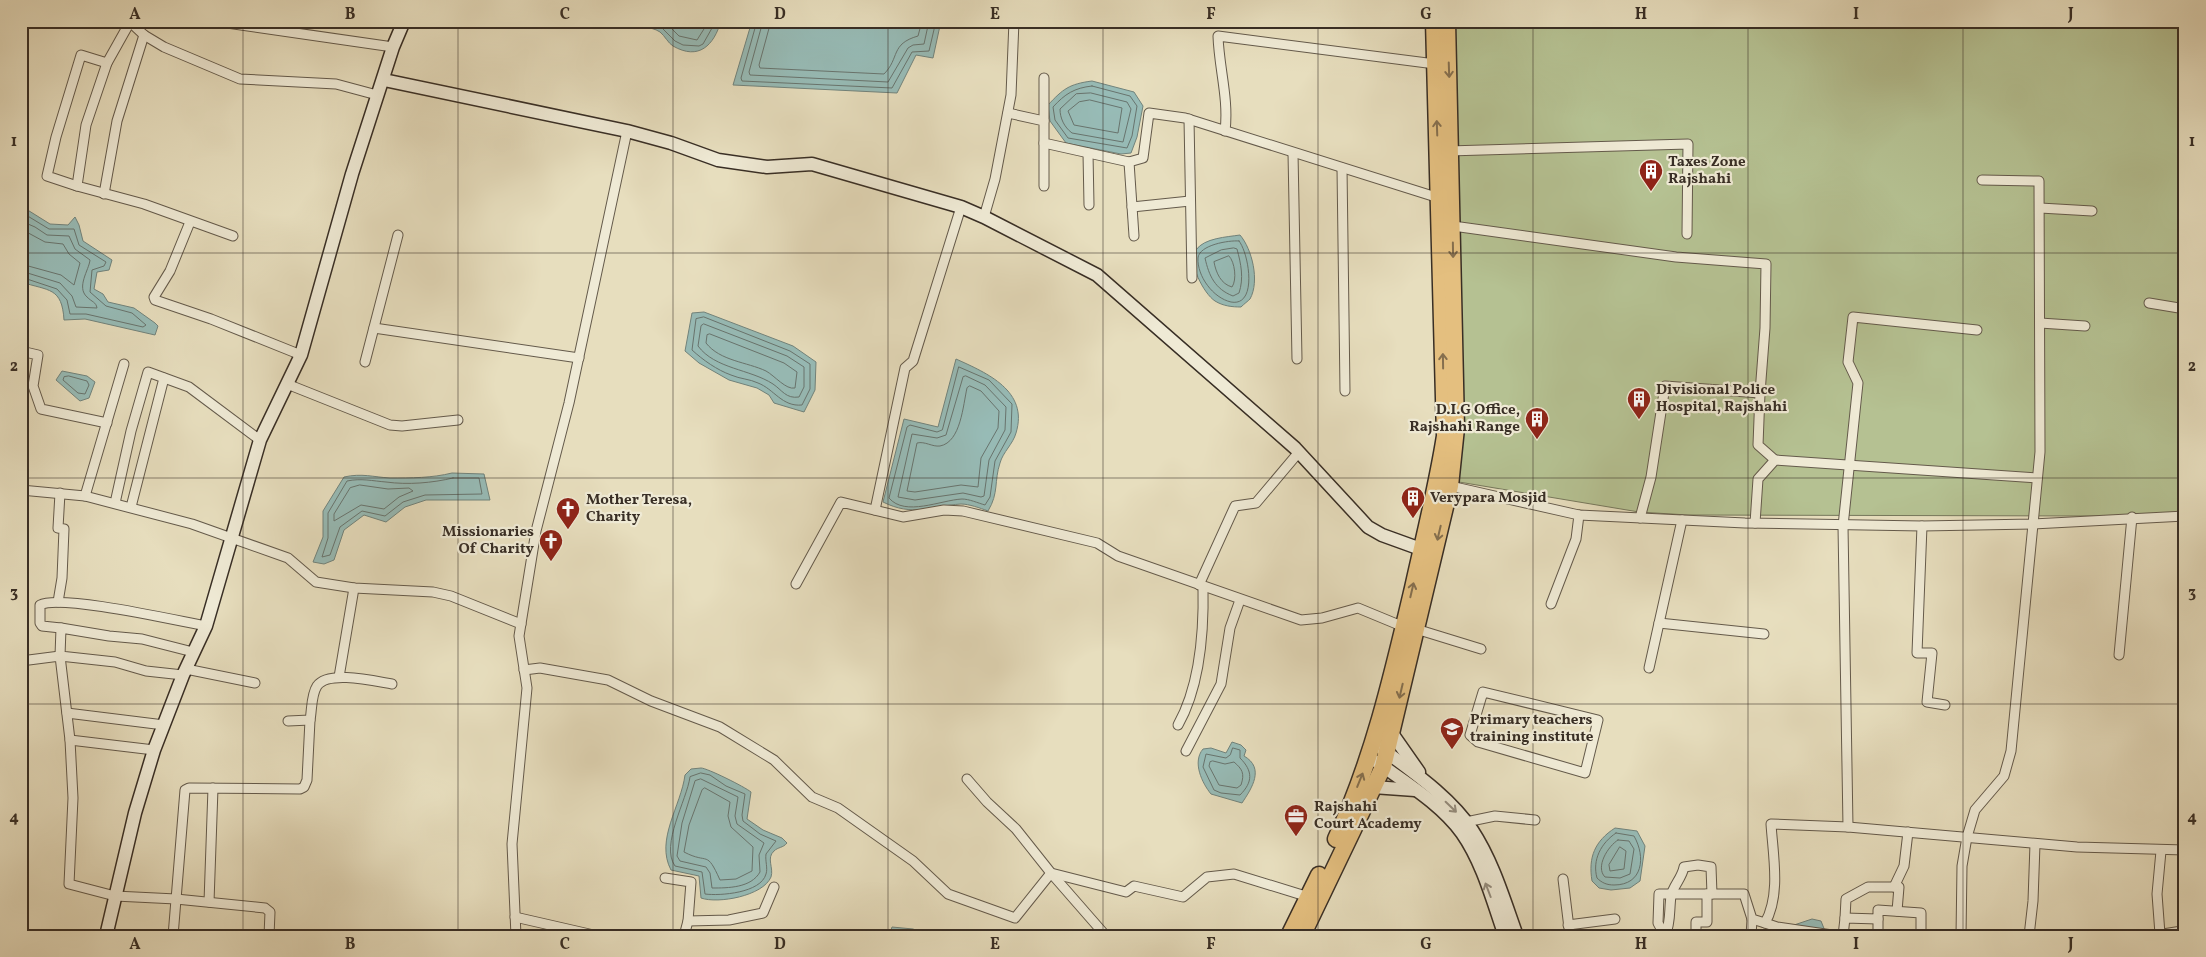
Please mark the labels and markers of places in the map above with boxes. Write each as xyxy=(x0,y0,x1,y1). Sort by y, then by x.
place label: Taxes Zone Rajshahi xyxy=(1668,152,1746,190)
building icon: Taxes Zone Rajshahi xyxy=(1638,158,1664,192)
place label: Divisional Police Hospital, Rajshahi xyxy=(1656,380,1787,418)
building icon: Divisional Police Hospital, Rajshahi xyxy=(1626,386,1652,420)
place label: D.I.G Office, Rajshahi Range xyxy=(1409,400,1520,438)
building icon: D.I.G Office, Rajshahi Range xyxy=(1524,406,1550,440)
building icon: Verypara Mosjid xyxy=(1400,485,1426,519)
place label: Verypara Mosjid xyxy=(1430,488,1547,509)
place label: Mother Teresa, Charity xyxy=(586,490,692,528)
church icon: Mother Teresa, Charity xyxy=(555,496,581,530)
place label: Missionaries Of Charity xyxy=(442,522,535,560)
church icon: Missionaries Of Charity xyxy=(538,528,564,562)
place label: Primary teachers training institute xyxy=(1470,710,1594,748)
school or university icon: Primary teachers training institute xyxy=(1439,716,1465,750)
place label: Rajshahi Court Academy xyxy=(1314,797,1422,835)
office icon: Rajshahi Court Academy xyxy=(1283,803,1309,837)

